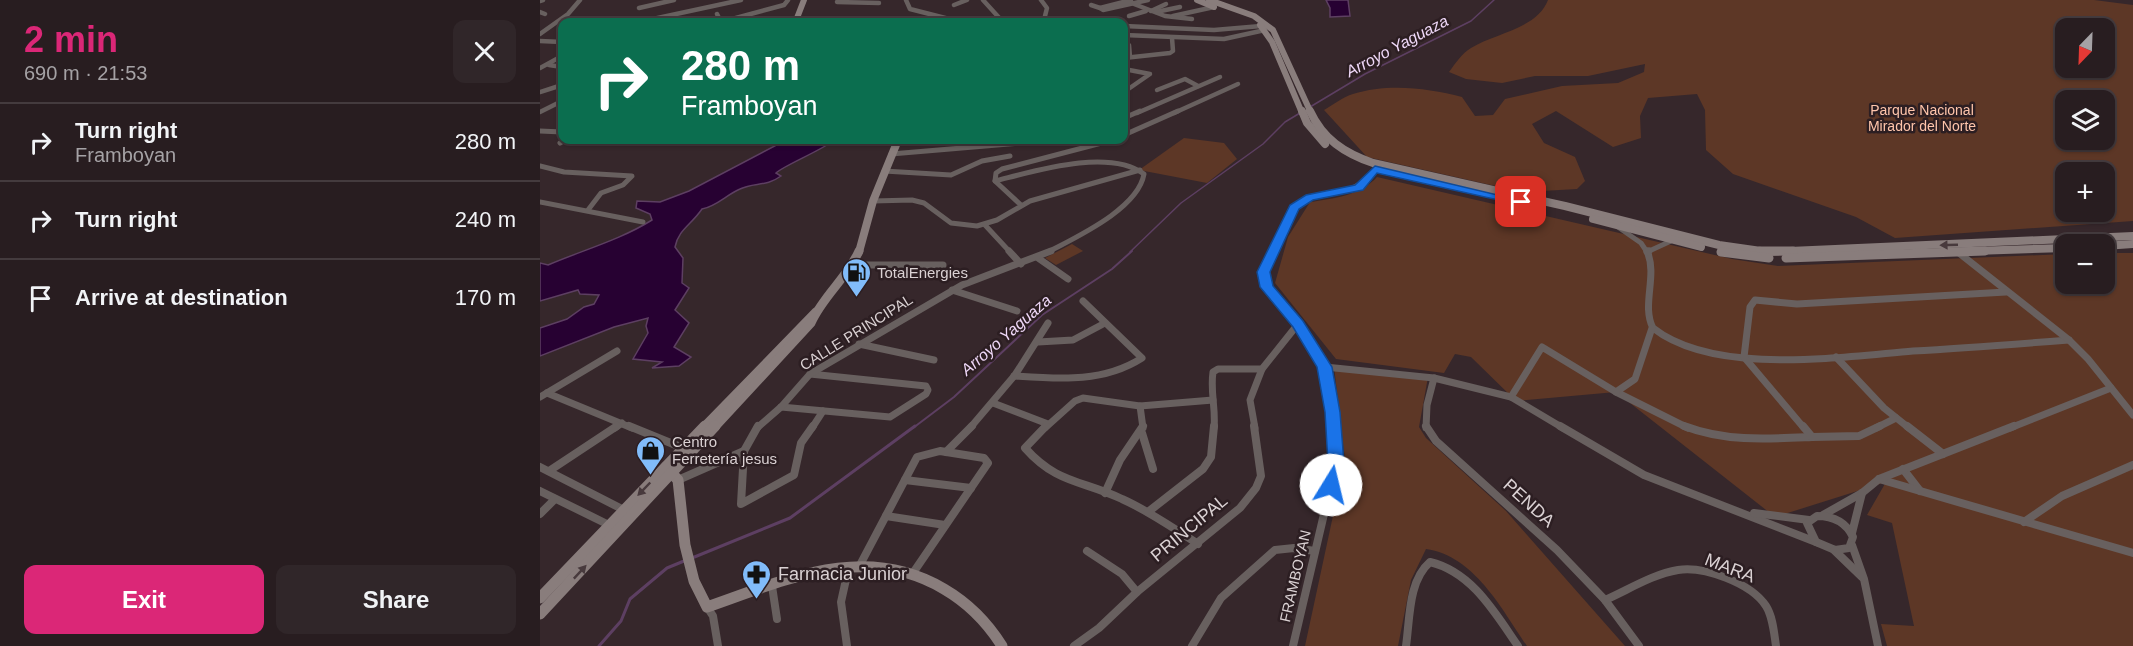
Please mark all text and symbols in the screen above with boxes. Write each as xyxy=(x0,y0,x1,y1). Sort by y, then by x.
water label: Arroyo Yaguaza xyxy=(1342,12,1451,81)
north arrow xyxy=(2055,18,2115,78)
map controls xyxy=(2055,18,2115,294)
text: 2 min xyxy=(24,19,118,60)
button: close xyxy=(453,20,516,83)
icon: right xyxy=(582,42,660,120)
text: 280 m xyxy=(681,42,800,89)
text: 690 m · 21:53 xyxy=(24,62,147,84)
button: layers xyxy=(2055,90,2115,150)
text: Framboyan xyxy=(681,91,818,121)
park label: Parque Nacional Mirador del Norte xyxy=(1868,102,1976,134)
text: Turn right xyxy=(75,118,177,143)
icon: right xyxy=(24,126,57,159)
text: 280 m xyxy=(455,129,516,154)
text: Framboyan xyxy=(75,144,176,166)
button: + xyxy=(2055,162,2115,222)
pin xyxy=(1495,176,1546,227)
icon: arrive xyxy=(1504,185,1537,218)
icon: right xyxy=(24,204,57,237)
text: Turn right xyxy=(75,207,177,232)
text: 240 m xyxy=(455,207,516,232)
button: − xyxy=(2055,234,2115,294)
one-way arrow xyxy=(1939,240,1958,250)
fuel station icon: TotalEnergies xyxy=(840,256,872,298)
place label: TotalEnergies xyxy=(877,264,968,281)
icon: arrive xyxy=(24,282,57,315)
text: Arrive at destination xyxy=(75,285,288,310)
text: 170 m xyxy=(455,285,516,310)
street label: CALLE PRINCIPAL xyxy=(796,290,916,374)
water label: Arroyo Yaguaza xyxy=(957,291,1054,379)
place label: Centro Ferretería jesus xyxy=(672,433,777,467)
shop icon: Centro Ferretería jesus xyxy=(635,434,667,476)
position arrow xyxy=(1299,453,1363,517)
street label: PENDA xyxy=(1499,475,1559,531)
one-way arrow xyxy=(637,482,651,497)
street label: PRINCIPAL xyxy=(1147,490,1231,566)
street label: FRAMBOYAN xyxy=(1276,528,1314,624)
street label: MARA xyxy=(1702,549,1758,587)
pharmacy icon: Farmacia Junior xyxy=(741,558,773,600)
place label: Farmacia Junior xyxy=(778,564,907,584)
button: Exit xyxy=(24,565,264,634)
button: Share xyxy=(276,565,516,634)
one-way arrow xyxy=(573,565,586,580)

